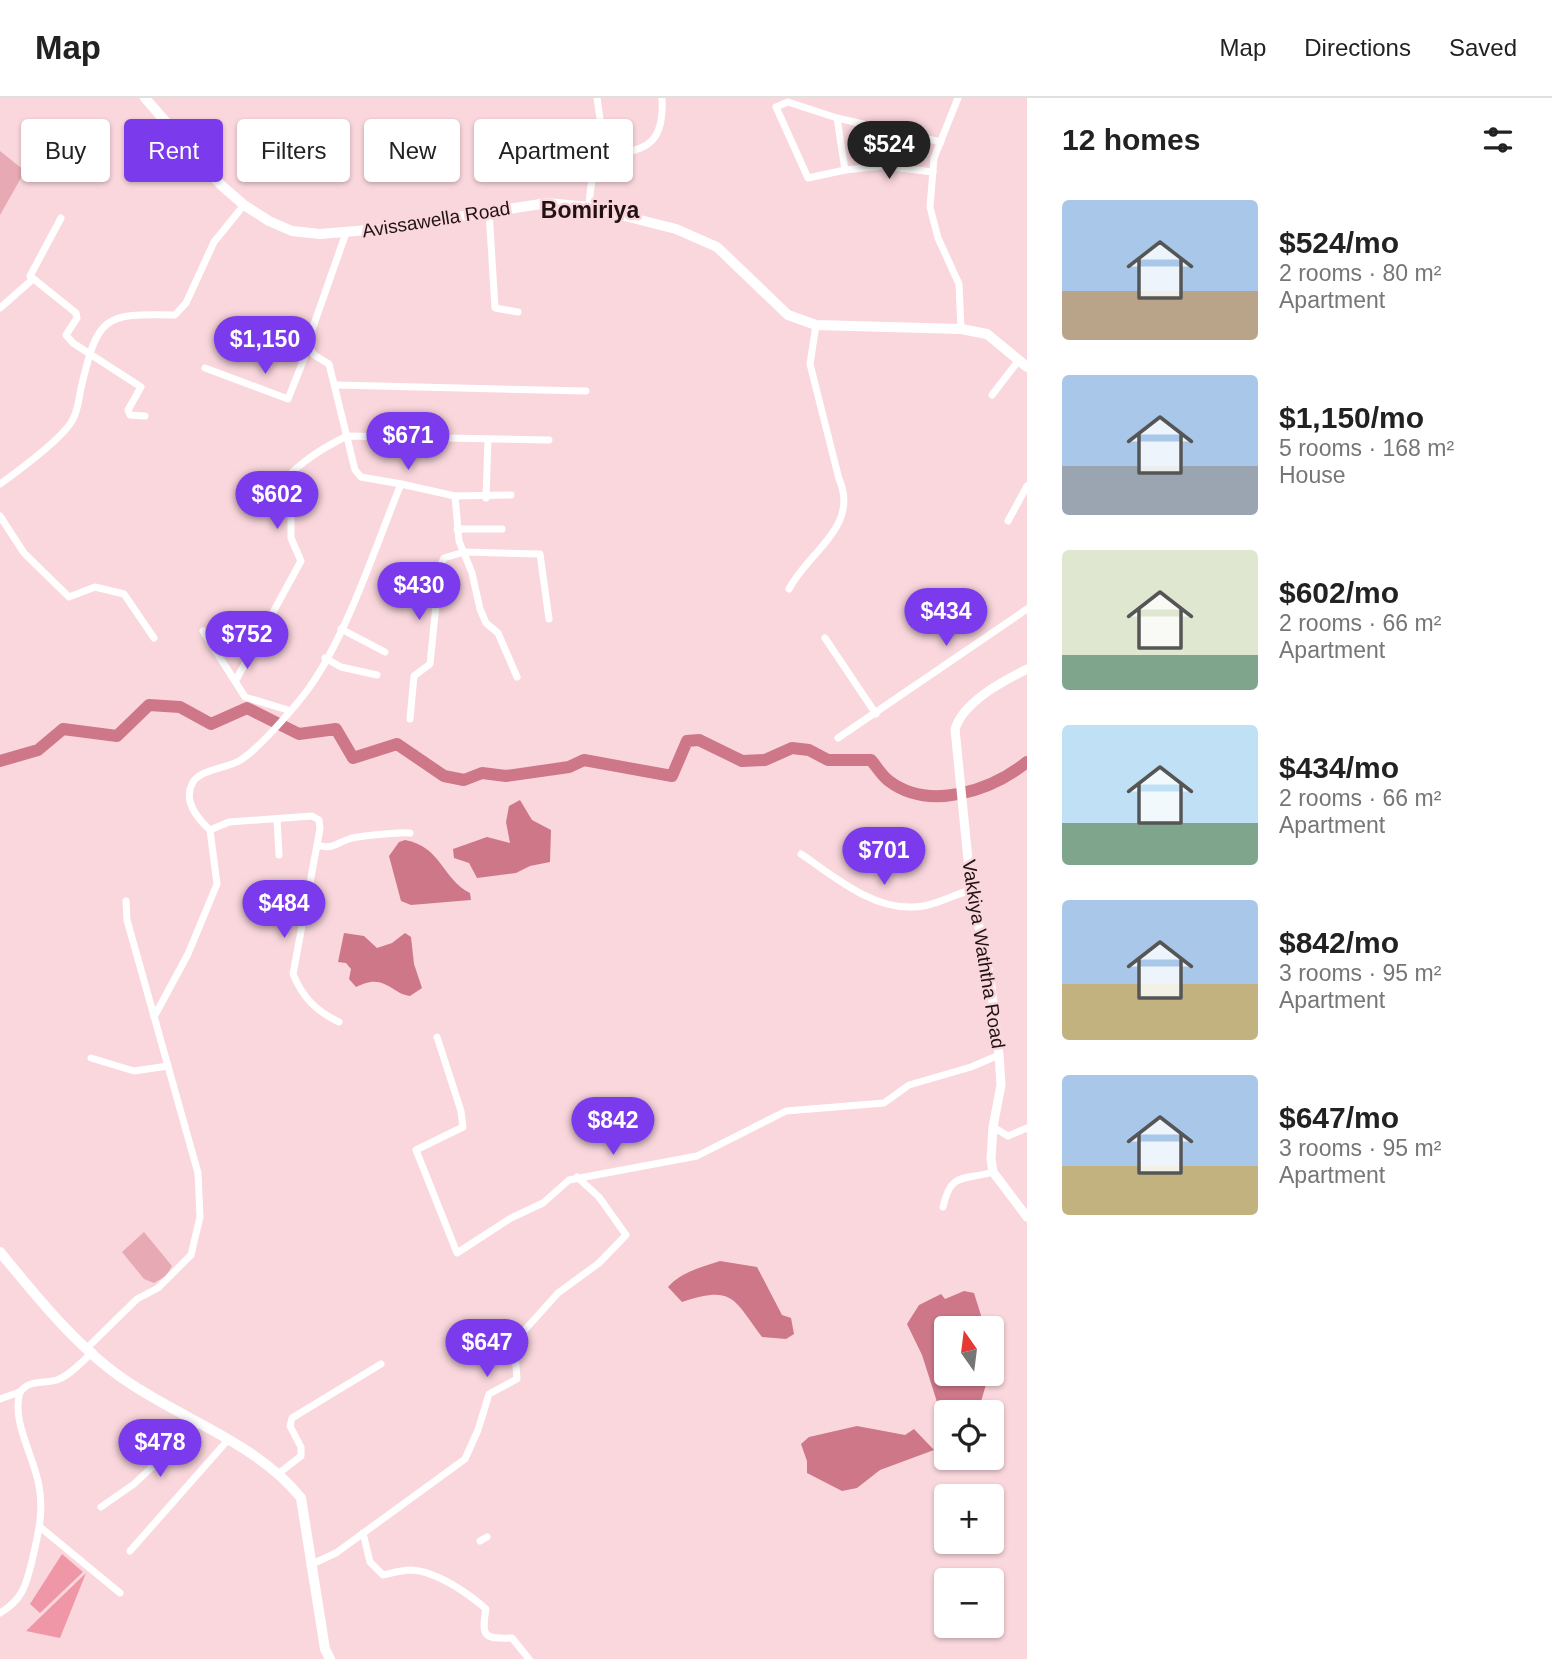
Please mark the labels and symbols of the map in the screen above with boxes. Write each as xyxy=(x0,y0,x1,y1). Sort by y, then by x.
pin: $524 xyxy=(848,122,930,181)
street label: Avissawella Road xyxy=(361,197,512,242)
district label: Bomiriya xyxy=(541,197,639,223)
pin: $1,150 xyxy=(208,316,322,376)
pin: $671 xyxy=(367,412,449,472)
pin: $602 xyxy=(236,472,318,531)
pin: $430 xyxy=(378,562,460,622)
pin: $434 xyxy=(905,588,987,648)
pin: $752 xyxy=(206,612,288,671)
pin: $701 xyxy=(843,828,925,887)
street label: Vakkiya Waththa Road xyxy=(958,858,1009,1050)
pin: $484 xyxy=(243,880,325,940)
pin: $842 xyxy=(572,1098,654,1157)
north arrow xyxy=(934,1316,1004,1386)
pin: $647 xyxy=(446,1320,528,1379)
pin: $478 xyxy=(119,1420,201,1479)

